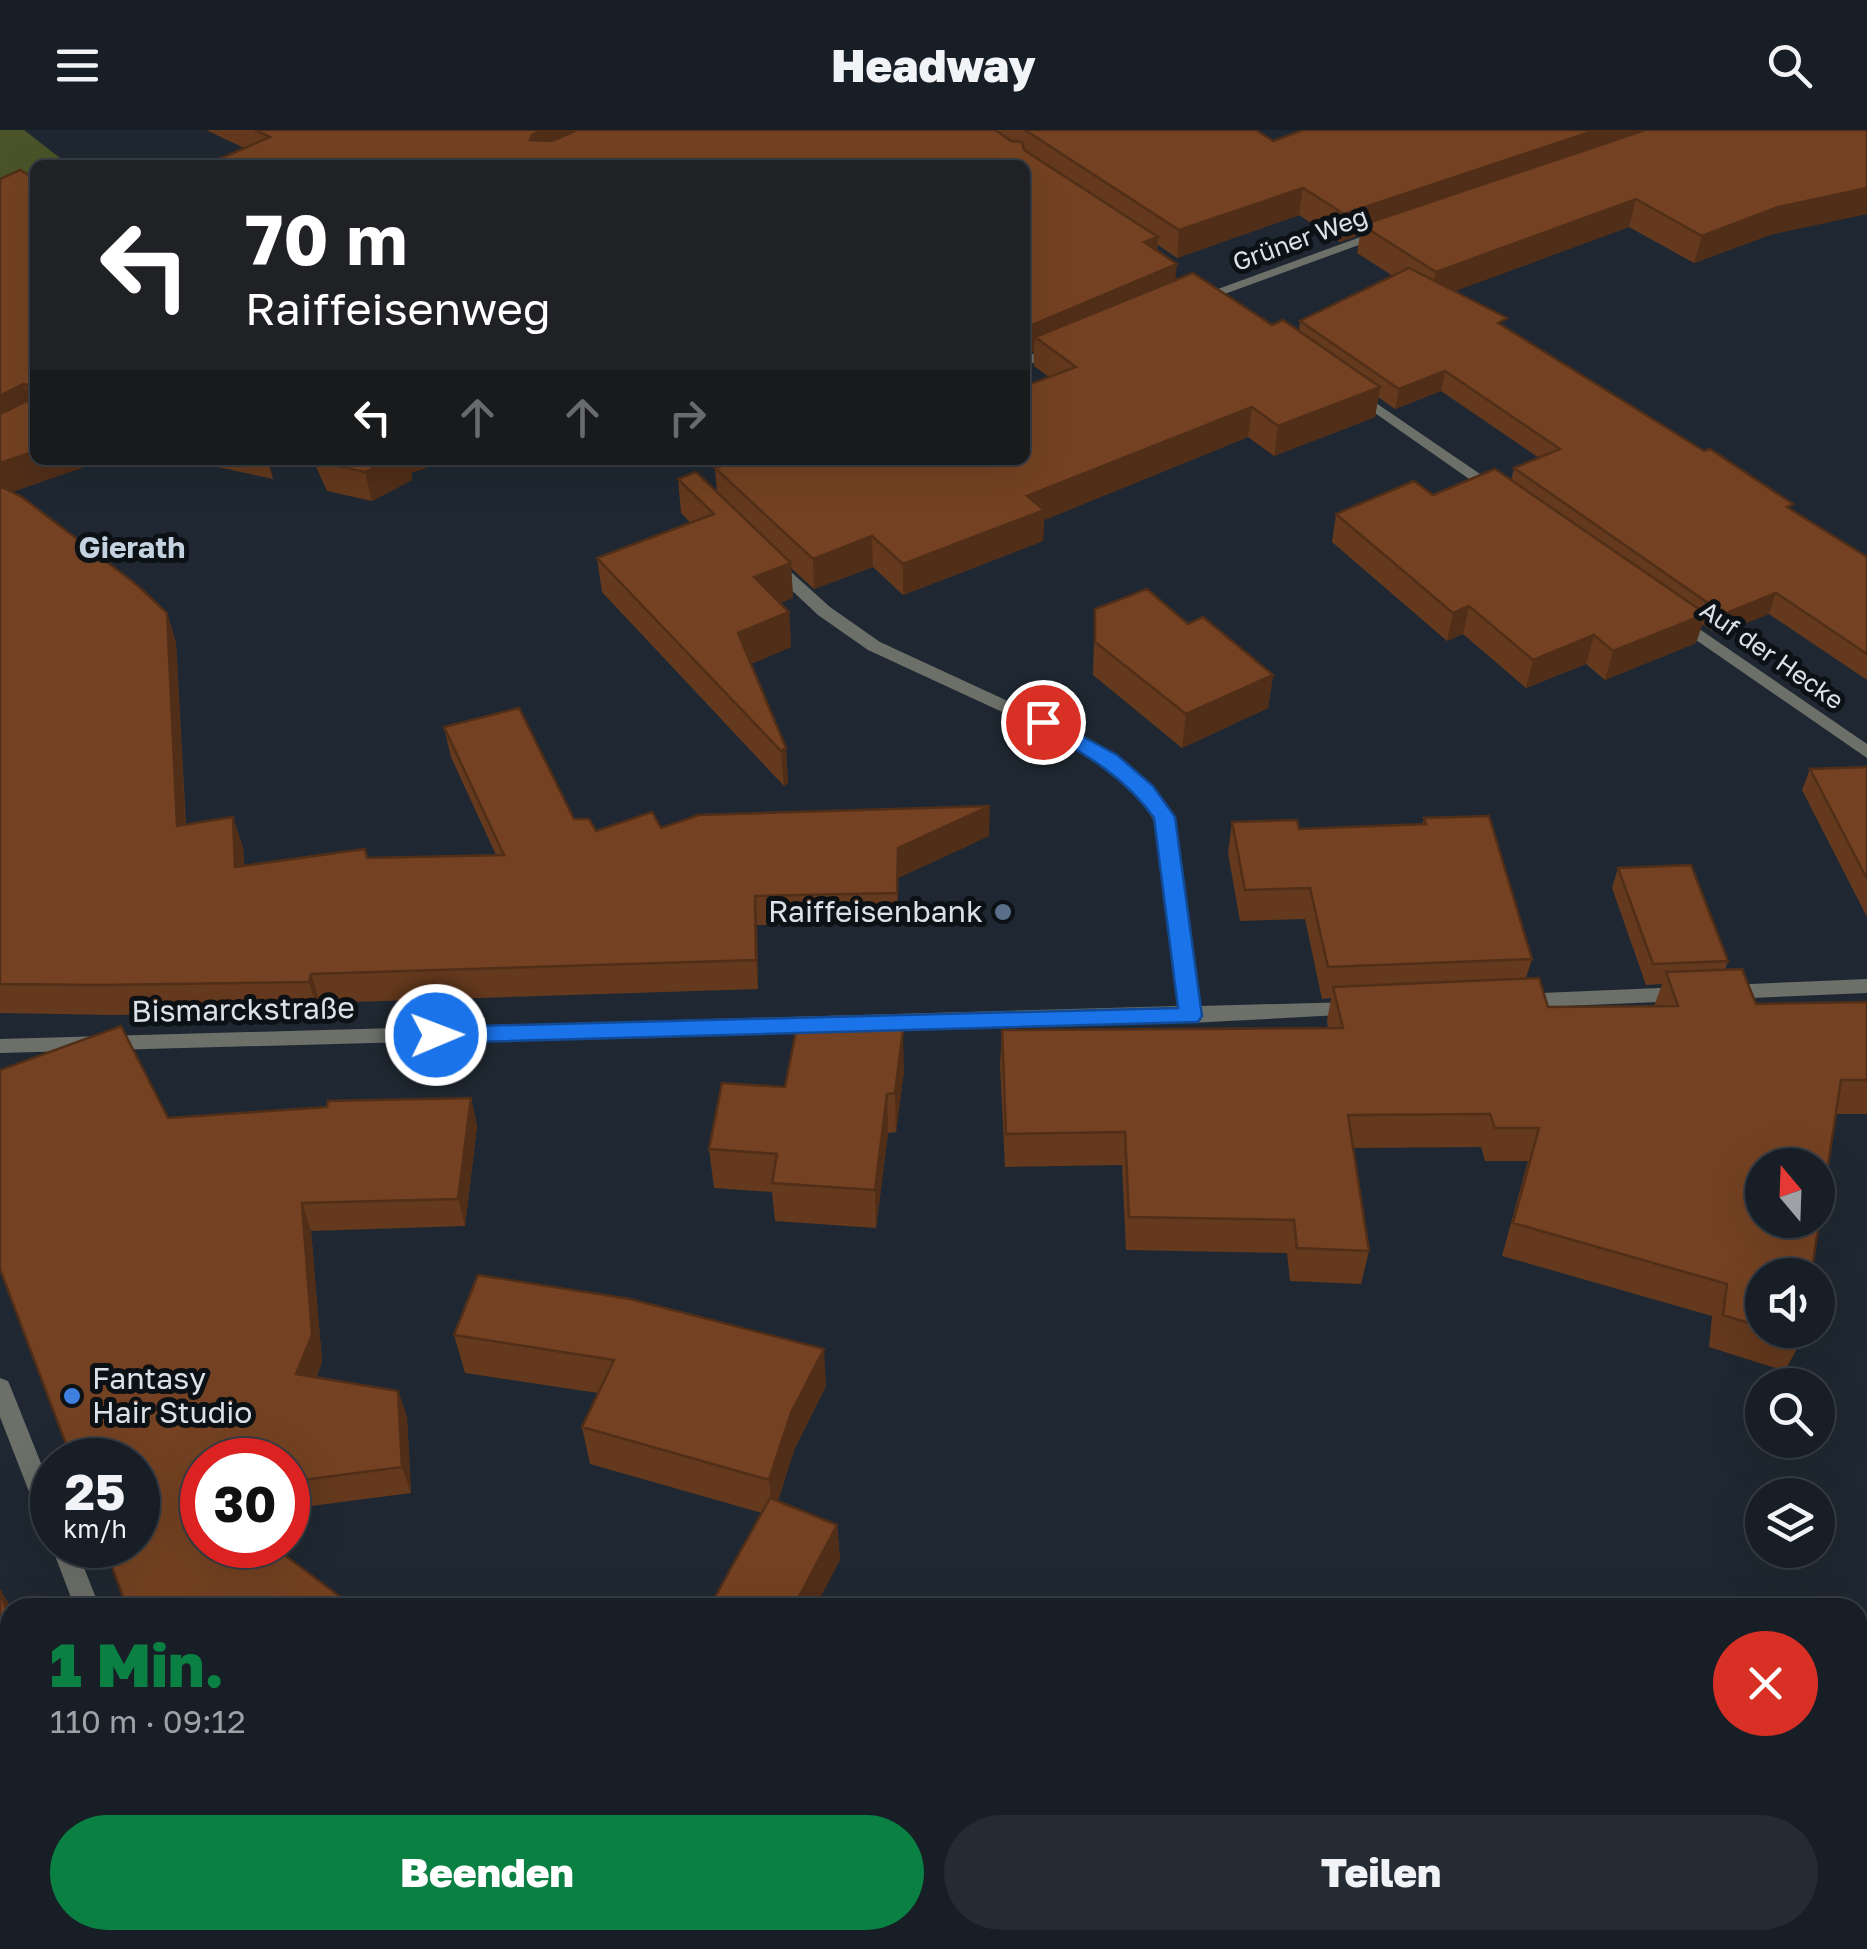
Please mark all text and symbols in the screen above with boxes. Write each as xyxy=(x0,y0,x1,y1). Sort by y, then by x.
icon: menu xyxy=(50,38,105,93)
text: Headway xyxy=(831,38,1036,92)
icon: search xyxy=(1762,38,1817,93)
text: 70 m xyxy=(245,196,407,280)
icon: left xyxy=(80,200,210,330)
street label: Grüner Weg xyxy=(1228,200,1372,277)
text: Raiffeisenweg xyxy=(245,281,551,335)
icon: left xyxy=(345,390,400,445)
icon: ahead xyxy=(450,390,505,445)
icon: ahead xyxy=(555,390,610,445)
icon: right xyxy=(660,390,715,445)
district label: Gierath xyxy=(79,529,185,565)
street label: Auf der Hecke xyxy=(1695,594,1850,715)
pin xyxy=(1001,680,1086,765)
icon: arrive xyxy=(1016,695,1071,750)
place label: Raiffeisenbank xyxy=(768,893,983,929)
marker: Raiffeisenbank xyxy=(992,901,1014,923)
position arrow xyxy=(384,983,488,1087)
street label: Bismarckstraße xyxy=(131,989,355,1029)
north arrow xyxy=(1745,1148,1835,1238)
map controls xyxy=(1745,1148,1835,1568)
button: sound xyxy=(1745,1258,1835,1348)
place label: Fantasy Hair Studio xyxy=(92,1360,252,1430)
button: search xyxy=(1745,1368,1835,1458)
marker: Fantasy Hair Studio xyxy=(61,1385,83,1407)
speed limit sign: 30 xyxy=(180,1438,310,1568)
text: 25 xyxy=(64,1461,125,1521)
button: layers xyxy=(1745,1478,1835,1568)
text: km/h xyxy=(63,1513,127,1544)
text: 1 Min. xyxy=(50,1628,224,1700)
button: close xyxy=(1713,1631,1818,1736)
text: 110 m · 09:12 xyxy=(50,1702,246,1740)
button: Beenden xyxy=(50,1815,924,1930)
button: Teilen xyxy=(944,1815,1818,1930)

